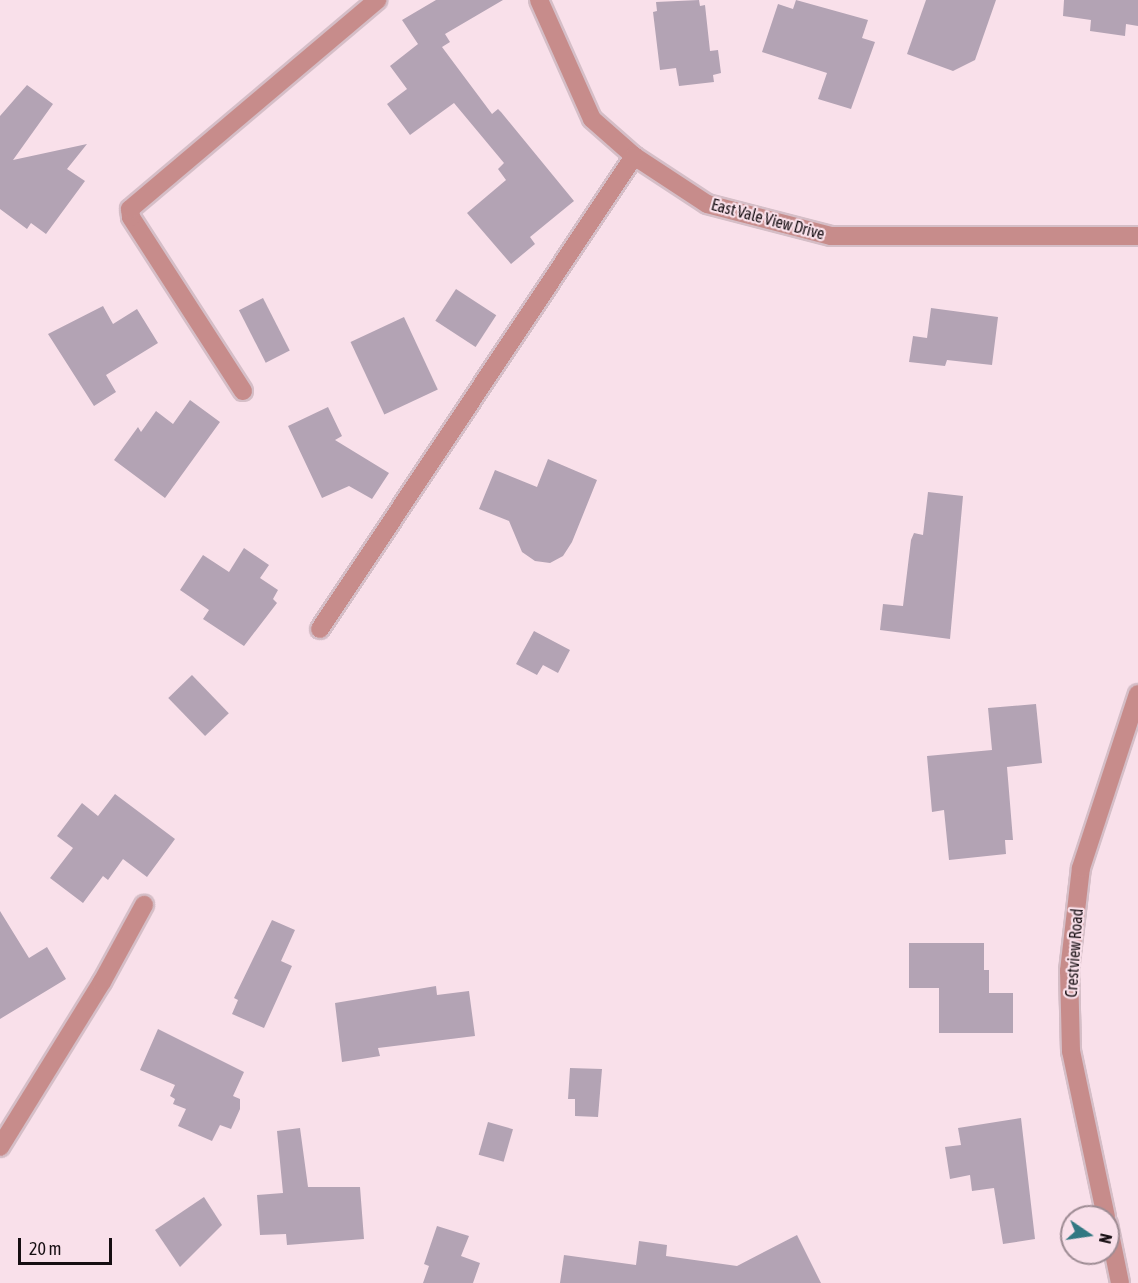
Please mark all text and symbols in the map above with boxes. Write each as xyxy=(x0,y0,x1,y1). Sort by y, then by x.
street label: East Vale View Drive xyxy=(709,195,827,243)
street label: Crestview Road xyxy=(1061,908,1087,998)
north arrow xyxy=(1060,1205,1120,1265)
scale bar xyxy=(21,1226,116,1264)
text: N xyxy=(1096,1232,1115,1245)
text: 20 m xyxy=(29,1238,61,1259)

